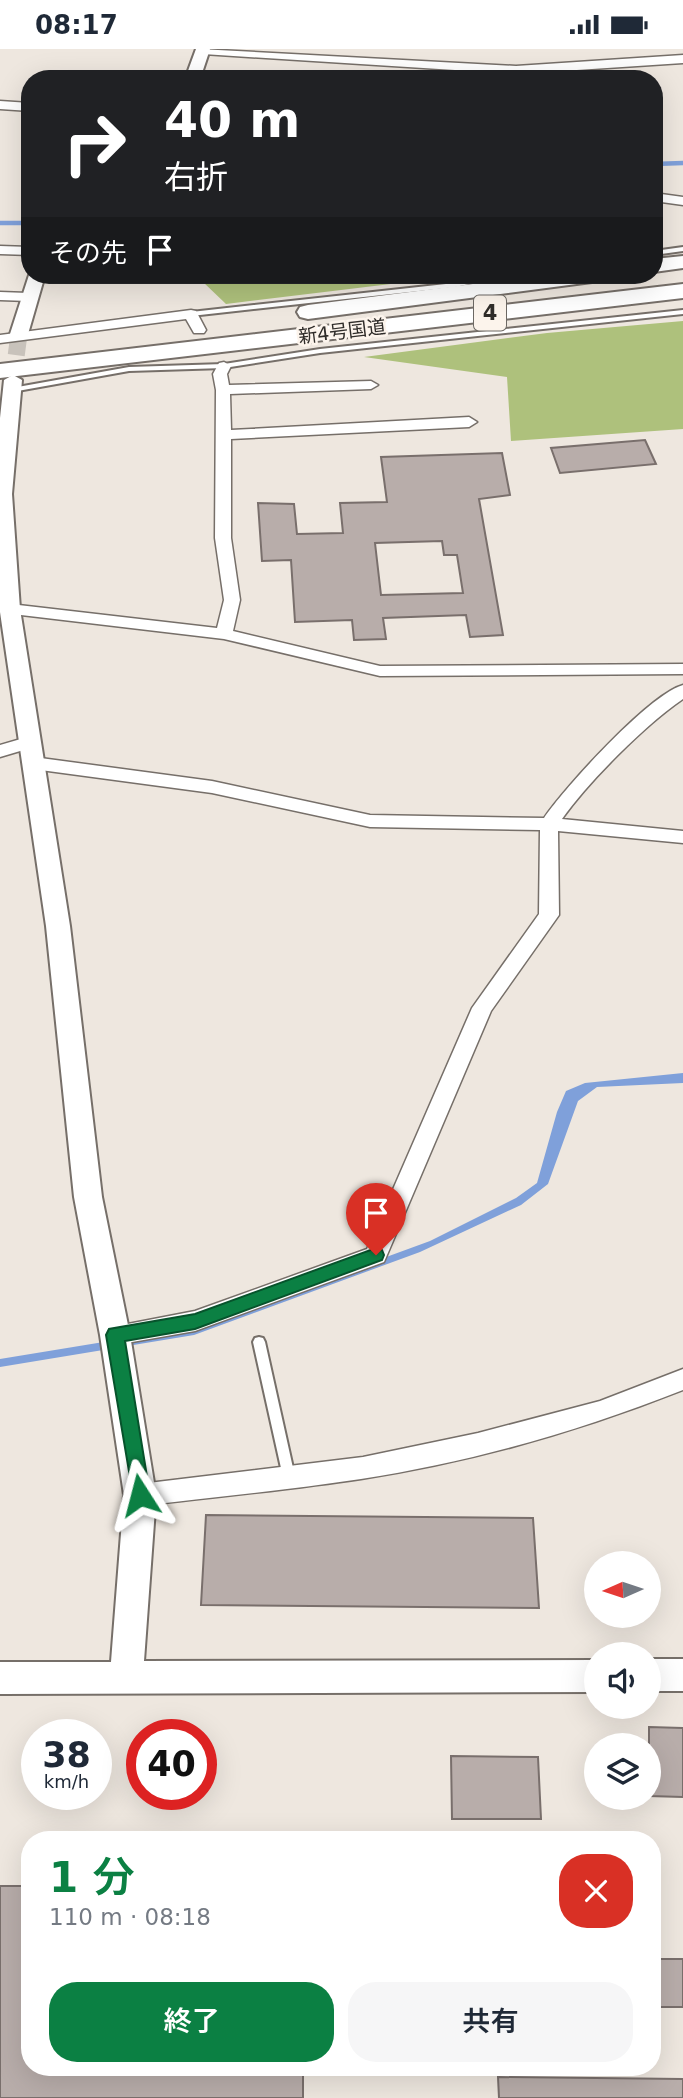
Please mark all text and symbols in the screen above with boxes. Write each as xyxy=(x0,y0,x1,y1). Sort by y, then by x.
text: 08:17 xyxy=(35,10,118,40)
text: 40 m xyxy=(164,92,300,149)
icon: right xyxy=(49,98,140,189)
text: 右折 xyxy=(164,158,228,196)
icon: arrive xyxy=(141,231,179,269)
text: その先 xyxy=(49,238,127,268)
road number: 4 xyxy=(474,295,506,331)
street label: 新4号国道 xyxy=(297,315,387,347)
pin xyxy=(346,1183,406,1255)
icon: arrive xyxy=(357,1194,395,1232)
position arrow xyxy=(103,1458,177,1532)
north arrow xyxy=(584,1551,662,1627)
map controls xyxy=(584,1551,661,1810)
button: sound xyxy=(584,1642,661,1719)
speed limit sign: 40 xyxy=(126,1719,217,1810)
button: layers xyxy=(584,1733,661,1810)
text: 38 xyxy=(42,1735,91,1775)
text: km/h xyxy=(44,1771,89,1792)
text: 1 分 xyxy=(49,1853,135,1902)
button: close xyxy=(559,1854,633,1928)
text: 110 m · 08:18 xyxy=(49,1904,211,1930)
button: 終了 xyxy=(49,1982,334,2062)
button: 共有 xyxy=(348,1982,633,2062)

